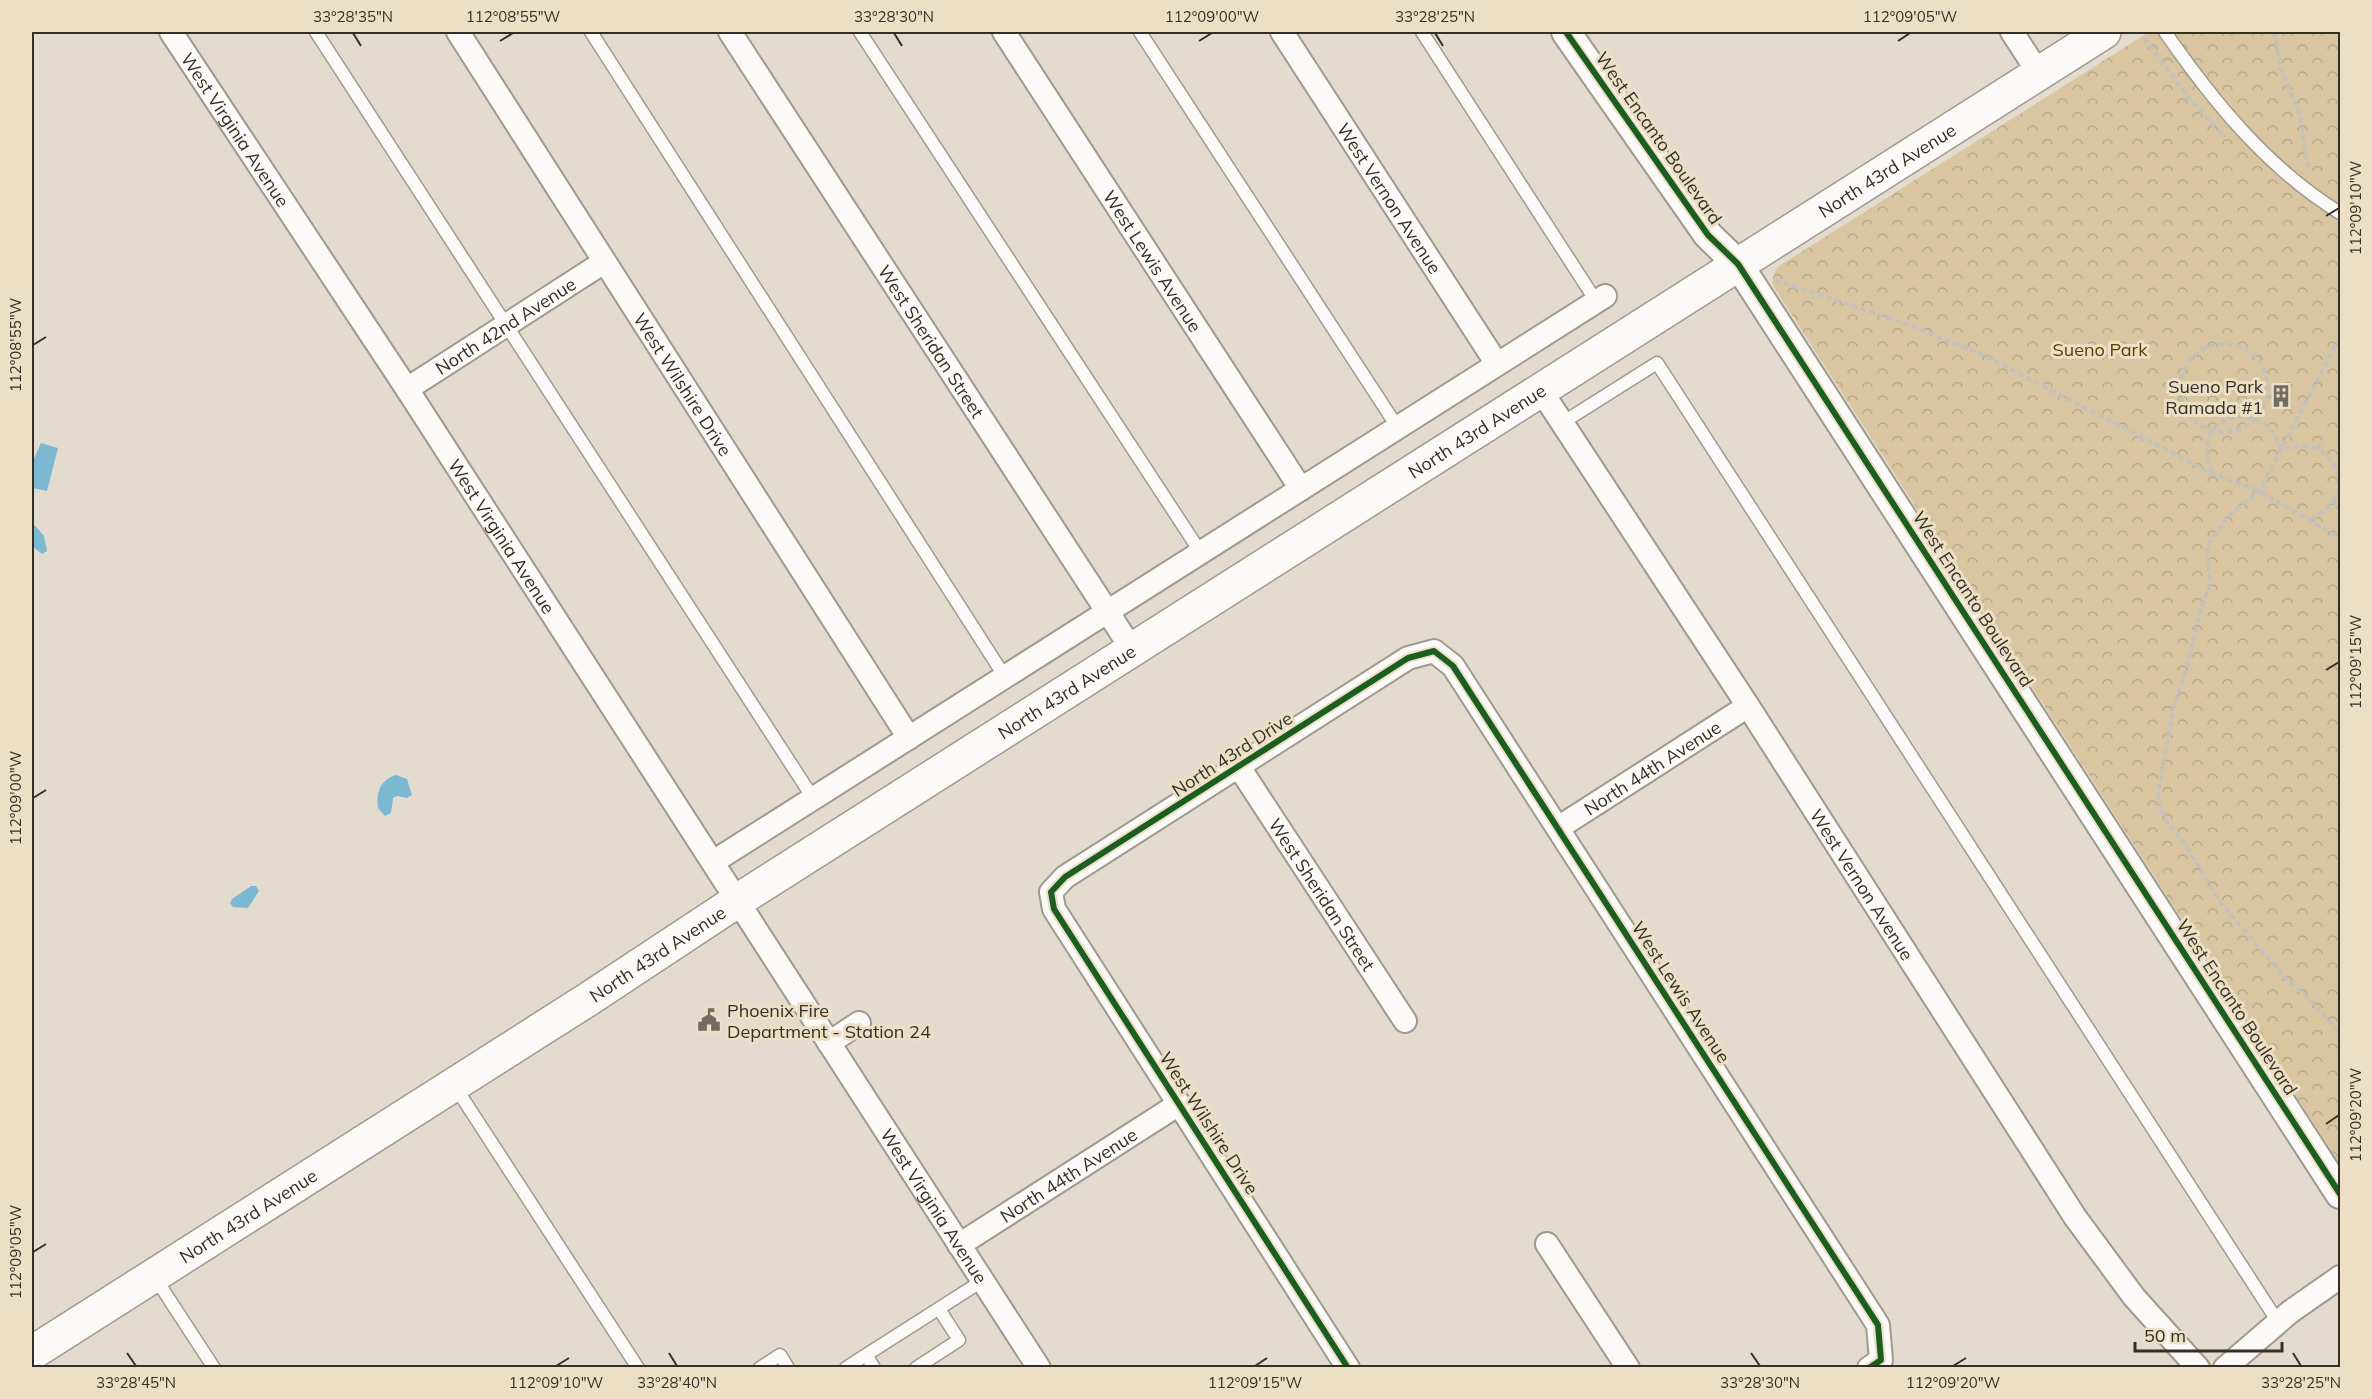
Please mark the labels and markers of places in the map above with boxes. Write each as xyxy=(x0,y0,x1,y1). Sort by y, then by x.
place label: Sueno Park Ramada #1 xyxy=(2165,375,2264,419)
building icon: Sueno Park Ramada #1 xyxy=(2268,383,2294,409)
place label: Phoenix Fire Department - Station 24 xyxy=(727,999,931,1043)
public building icon: Phoenix Fire Department - Station 24 xyxy=(696,1007,722,1033)

